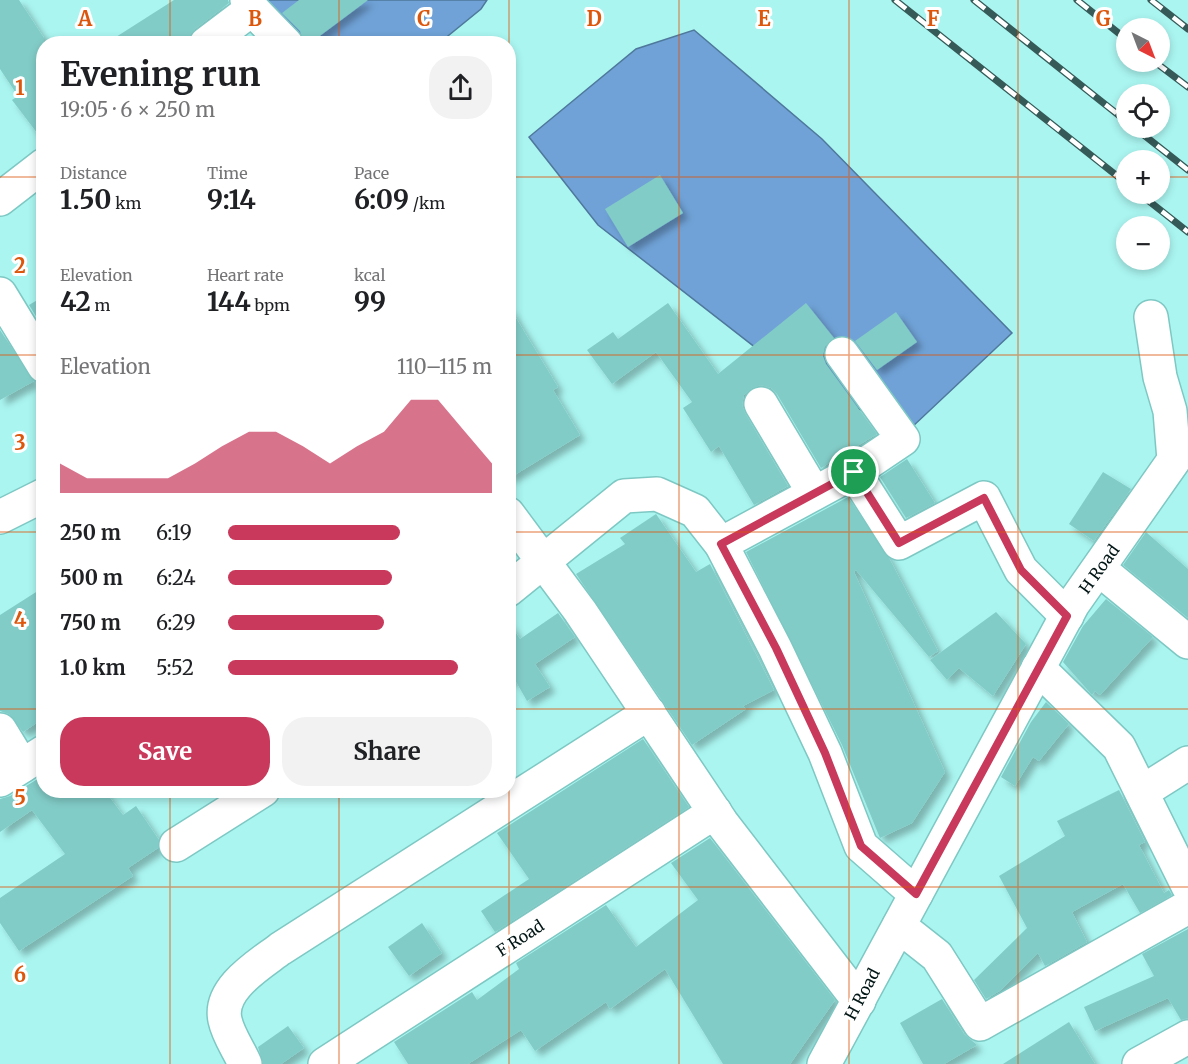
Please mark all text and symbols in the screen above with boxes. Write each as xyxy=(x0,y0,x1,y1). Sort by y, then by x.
text: A xyxy=(77,6,93,31)
text: B xyxy=(248,6,262,31)
text: C xyxy=(417,6,431,31)
text: D xyxy=(586,6,602,31)
text: E xyxy=(757,6,771,31)
text: F xyxy=(927,6,940,31)
text: G xyxy=(1096,6,1111,31)
north arrow xyxy=(1116,18,1170,72)
map controls xyxy=(1116,18,1170,270)
text: Evening run xyxy=(60,54,260,95)
button: share xyxy=(429,56,492,119)
text: 1 xyxy=(15,75,25,100)
button: locate xyxy=(1116,84,1170,138)
text: 19:05 · 6 × 250 m xyxy=(60,97,215,122)
button: + xyxy=(1116,150,1170,204)
text: Distance xyxy=(60,163,127,183)
text: Time xyxy=(207,163,248,183)
text: Pace xyxy=(354,163,389,183)
text: 1.50 xyxy=(60,183,111,216)
text: 9:14 xyxy=(207,183,256,216)
text: 6:09 xyxy=(354,183,409,216)
text: km xyxy=(111,193,141,213)
text: /km xyxy=(409,193,445,213)
button: − xyxy=(1116,216,1170,270)
text: 2 xyxy=(14,253,26,278)
text: Elevation xyxy=(60,265,133,285)
text: Heart rate xyxy=(207,265,284,285)
text: kcal xyxy=(354,265,385,285)
text: 42 xyxy=(60,285,91,318)
text: 144 xyxy=(207,285,251,318)
text: 99 xyxy=(354,285,386,318)
text: m xyxy=(91,295,110,315)
text: bpm xyxy=(251,295,290,315)
text: Elevation xyxy=(60,354,151,379)
text: 110–115 m xyxy=(397,354,492,379)
text: 3 xyxy=(14,430,26,455)
pin xyxy=(828,446,879,497)
icon: arrive xyxy=(837,455,870,488)
text: 250 m xyxy=(60,520,121,545)
text: 6:19 xyxy=(156,520,192,545)
street label: H Road xyxy=(1075,540,1124,597)
text: 500 m xyxy=(60,565,123,590)
text: 6:24 xyxy=(156,565,196,590)
text: 4 xyxy=(14,607,27,632)
text: 750 m xyxy=(60,610,121,635)
text: 6:29 xyxy=(156,610,196,635)
text: 1.0 km xyxy=(60,655,126,680)
text: 5:52 xyxy=(156,655,194,680)
button: Save xyxy=(60,717,270,786)
button: Share xyxy=(282,717,492,786)
text: 5 xyxy=(14,785,26,810)
street label: F Road xyxy=(493,915,548,961)
text: 6 xyxy=(14,962,26,987)
street label: H Road xyxy=(840,964,884,1023)

